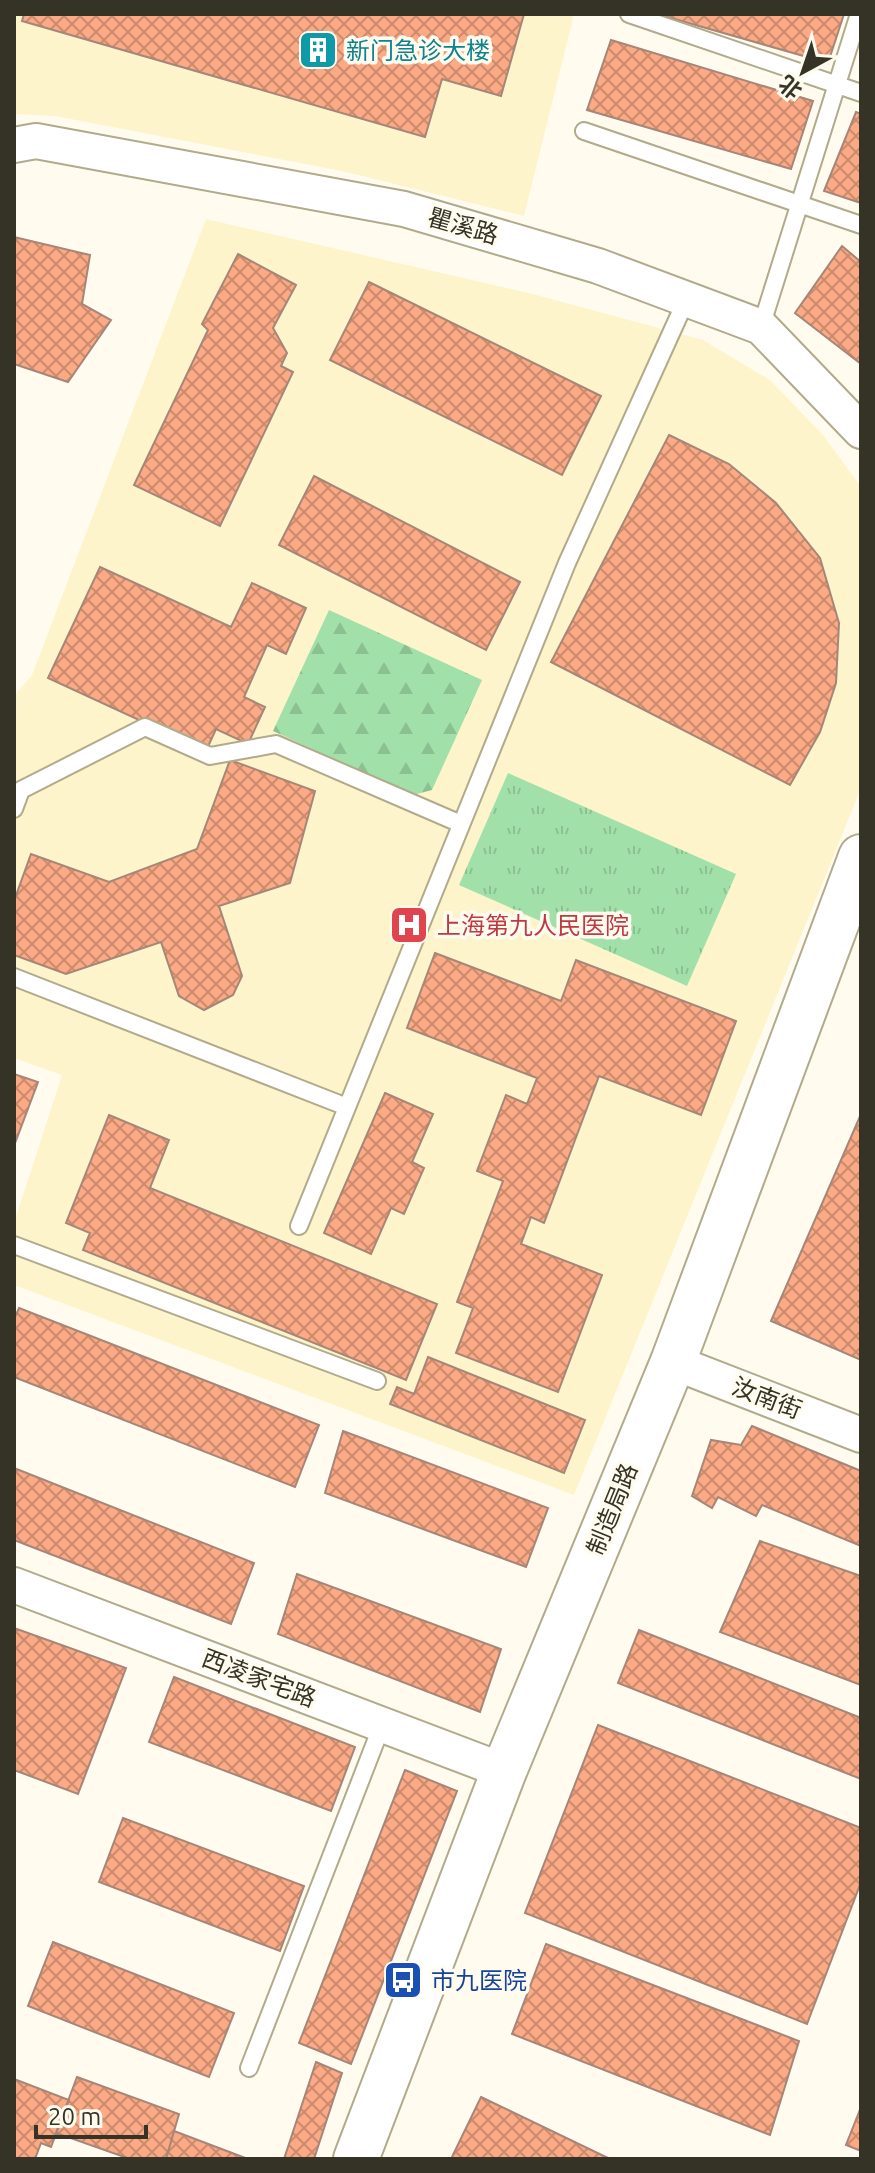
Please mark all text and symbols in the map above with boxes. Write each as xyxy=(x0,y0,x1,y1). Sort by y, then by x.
building icon: 新门急诊大楼 xyxy=(297,29,339,71)
north arrow xyxy=(763,32,843,112)
place label: 新门急诊大楼 xyxy=(346,37,490,64)
text: 北 xyxy=(773,71,806,104)
street label: 瞿溪路 xyxy=(425,203,501,249)
hospital icon: 上海第九人民医院 xyxy=(388,904,430,946)
place label: 上海第九人民医院 xyxy=(437,912,629,939)
street label: 汝南街 xyxy=(729,1372,805,1424)
street label: 制造局路 xyxy=(582,1459,642,1559)
street label: 西凌家宅路 xyxy=(198,1644,320,1712)
bus stop icon: 市九医院 xyxy=(382,1959,424,2001)
place label: 市九医院 xyxy=(431,1967,527,1994)
scale bar xyxy=(36,2089,146,2139)
text: 20 m xyxy=(48,2103,101,2130)

